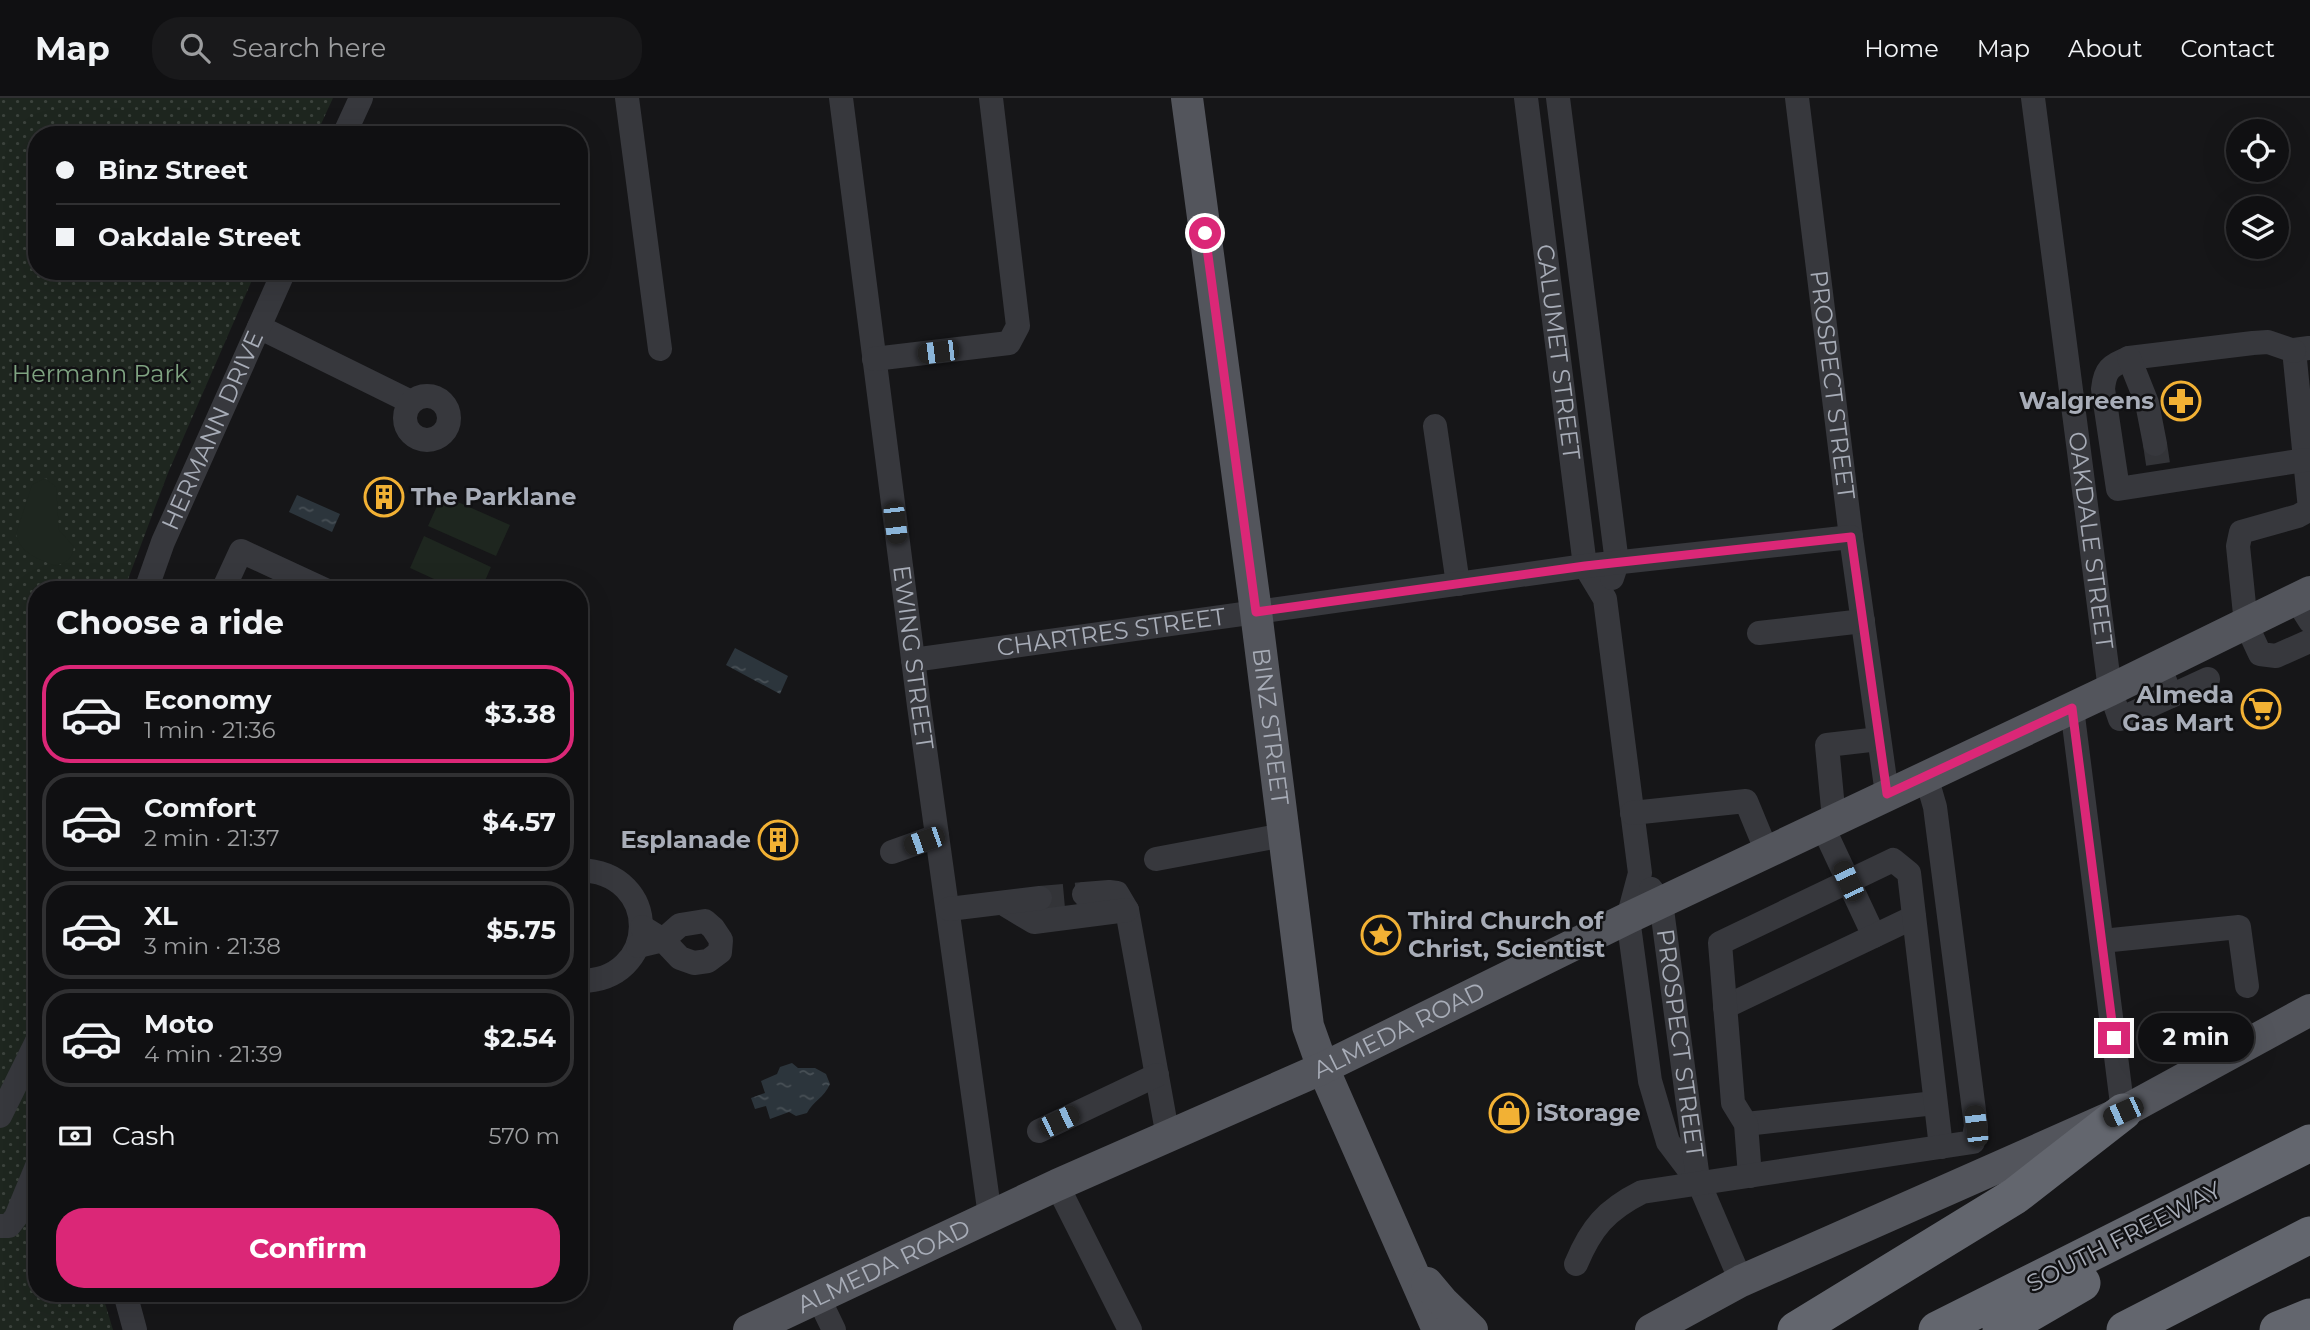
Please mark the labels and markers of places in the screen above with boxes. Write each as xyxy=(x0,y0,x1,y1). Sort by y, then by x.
pharmacy icon: Walgreens xyxy=(2160,380,2202,422)
place label: Walgreens xyxy=(2019,386,2154,415)
building icon: The Parklane xyxy=(363,476,405,518)
place label: The Parklane xyxy=(411,482,576,511)
place label: Almeda Gas Mart xyxy=(2122,680,2235,737)
supermarket icon: Almeda Gas Mart xyxy=(2240,688,2282,730)
building icon: Esplanade xyxy=(757,819,799,861)
place label: Esplanade xyxy=(620,825,751,854)
place label: Third Church of Christ, Scientist xyxy=(1408,906,1606,963)
place icon: Third Church of Christ, Scientist xyxy=(1360,914,1402,956)
shop icon: iStorage xyxy=(1488,1092,1530,1134)
place label: iStorage xyxy=(1536,1098,1641,1127)

